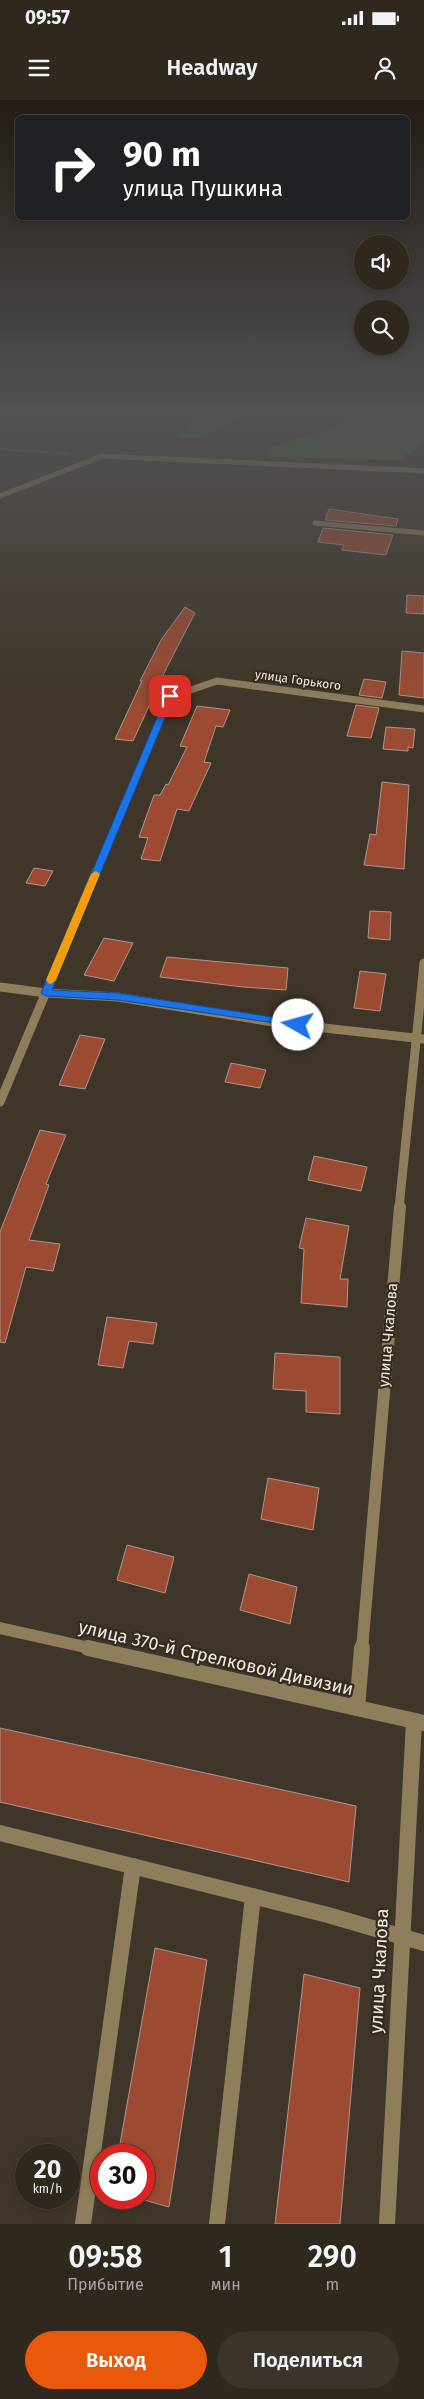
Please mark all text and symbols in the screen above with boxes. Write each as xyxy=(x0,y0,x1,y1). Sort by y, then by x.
text: 09:57 xyxy=(25,6,70,29)
icon: menu xyxy=(25,54,53,82)
text: Headway xyxy=(167,54,257,81)
icon: person xyxy=(371,54,399,82)
text: 90 m xyxy=(123,133,201,175)
icon: right xyxy=(40,135,105,200)
text: улица Пушкина xyxy=(123,175,283,202)
map controls xyxy=(354,235,409,355)
button: sound xyxy=(354,235,409,290)
button: search xyxy=(354,300,409,355)
street label: улица Горького xyxy=(254,667,342,693)
pin xyxy=(149,675,191,717)
icon: arrive xyxy=(156,682,184,710)
position arrow xyxy=(271,998,323,1050)
street label: улица Чкалова xyxy=(374,1282,402,1388)
street label: улица 370-й Стрелковой Дивизии xyxy=(76,1616,356,1700)
street label: улица Чкалова xyxy=(365,1908,393,2034)
speed limit sign: 30 xyxy=(90,2144,155,2209)
text: 20 xyxy=(34,2155,61,2185)
text: km/h xyxy=(33,2182,62,2196)
text: 09:58 xyxy=(68,2239,142,2275)
text: 1 xyxy=(219,2239,233,2275)
text: 290 xyxy=(308,2239,357,2275)
text: Прибытие xyxy=(67,2275,144,2294)
text: мин xyxy=(211,2275,241,2294)
text: m xyxy=(325,2275,339,2294)
button: Выход xyxy=(25,2331,207,2389)
button: Поделиться xyxy=(217,2331,399,2389)

